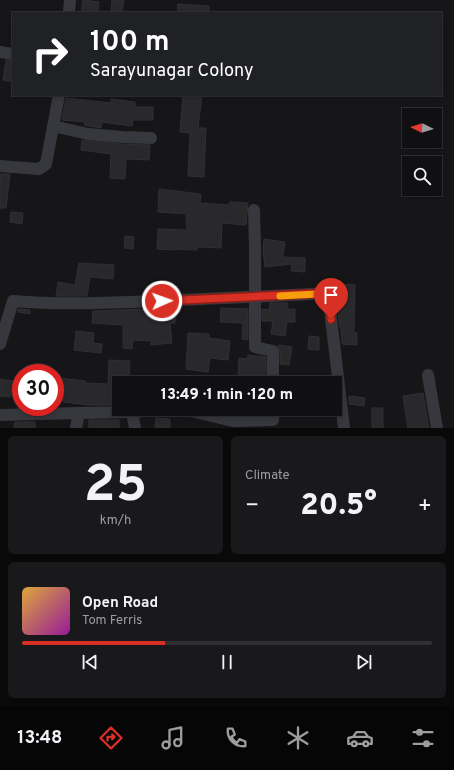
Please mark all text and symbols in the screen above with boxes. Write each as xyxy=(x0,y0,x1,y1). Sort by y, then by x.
text: 100 m xyxy=(90,25,170,61)
icon: right xyxy=(24,28,76,80)
text: Sarayunagar Colony xyxy=(90,60,254,83)
north arrow xyxy=(402,108,442,148)
map controls xyxy=(402,108,442,196)
button: search xyxy=(402,156,442,196)
pin xyxy=(314,278,348,319)
position arrow xyxy=(141,280,183,322)
icon: arrive xyxy=(320,284,342,306)
speed limit sign: 30 xyxy=(12,364,64,416)
text: 13:49 · 1 min · 120 m xyxy=(161,386,293,405)
text: 25 xyxy=(84,454,147,520)
text: Climate xyxy=(245,468,290,484)
text: 20.5° xyxy=(300,488,377,525)
text: − xyxy=(245,493,259,520)
text: + xyxy=(418,493,432,520)
text: km/h xyxy=(100,513,131,529)
text: Open Road xyxy=(82,594,158,613)
text: Tom Ferris xyxy=(82,613,142,629)
icon: previous xyxy=(79,651,101,673)
icon: pause xyxy=(216,651,238,673)
icon: next xyxy=(353,651,375,673)
icon: directions xyxy=(97,724,125,752)
icon: music xyxy=(159,724,187,752)
icon: phone xyxy=(222,724,250,752)
icon: climate xyxy=(284,724,312,752)
icon: car xyxy=(346,724,374,752)
icon: filters xyxy=(409,724,437,752)
text: 13:48 xyxy=(17,727,62,750)

